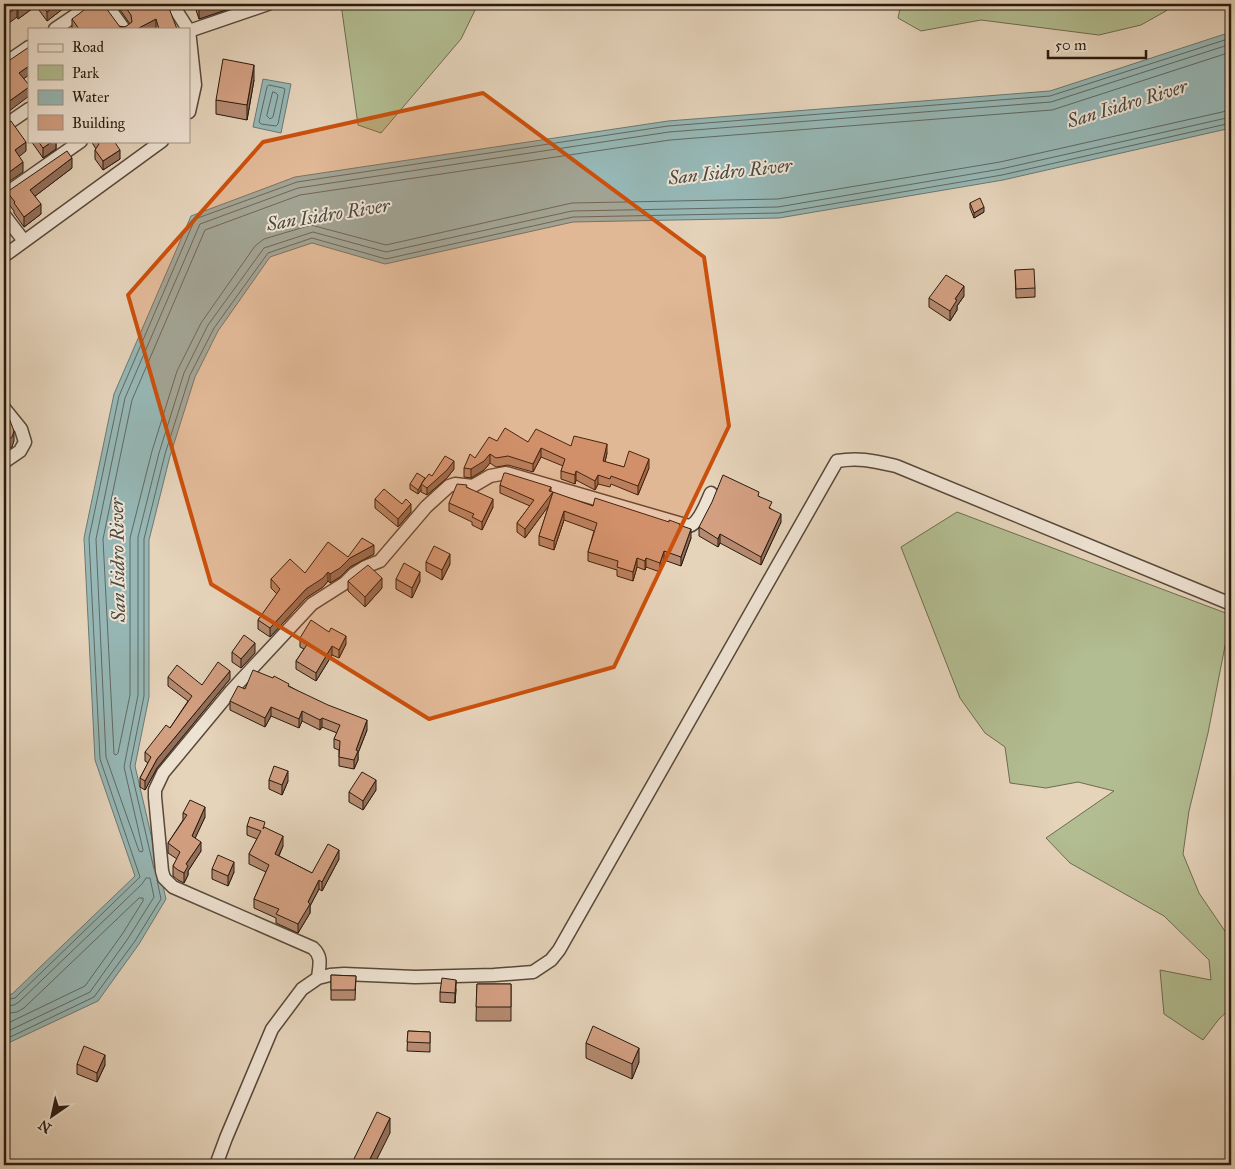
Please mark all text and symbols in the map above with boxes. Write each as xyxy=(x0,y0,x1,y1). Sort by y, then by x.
legend xyxy=(28,28,190,142)
scale bar xyxy=(1048,28,1145,60)
text: 50 m xyxy=(1055,36,1087,54)
text: Road xyxy=(72,38,104,56)
text: Park xyxy=(72,64,99,82)
water label: San Isidro River xyxy=(1063,74,1191,133)
text: Water xyxy=(72,88,109,106)
text: Building xyxy=(72,114,126,132)
water label: San Isidro River xyxy=(666,153,794,190)
water label: San Isidro River xyxy=(264,193,392,236)
water label: San Isidro River xyxy=(105,497,130,623)
north arrow xyxy=(28,1092,78,1142)
text: N xyxy=(35,1116,55,1137)

